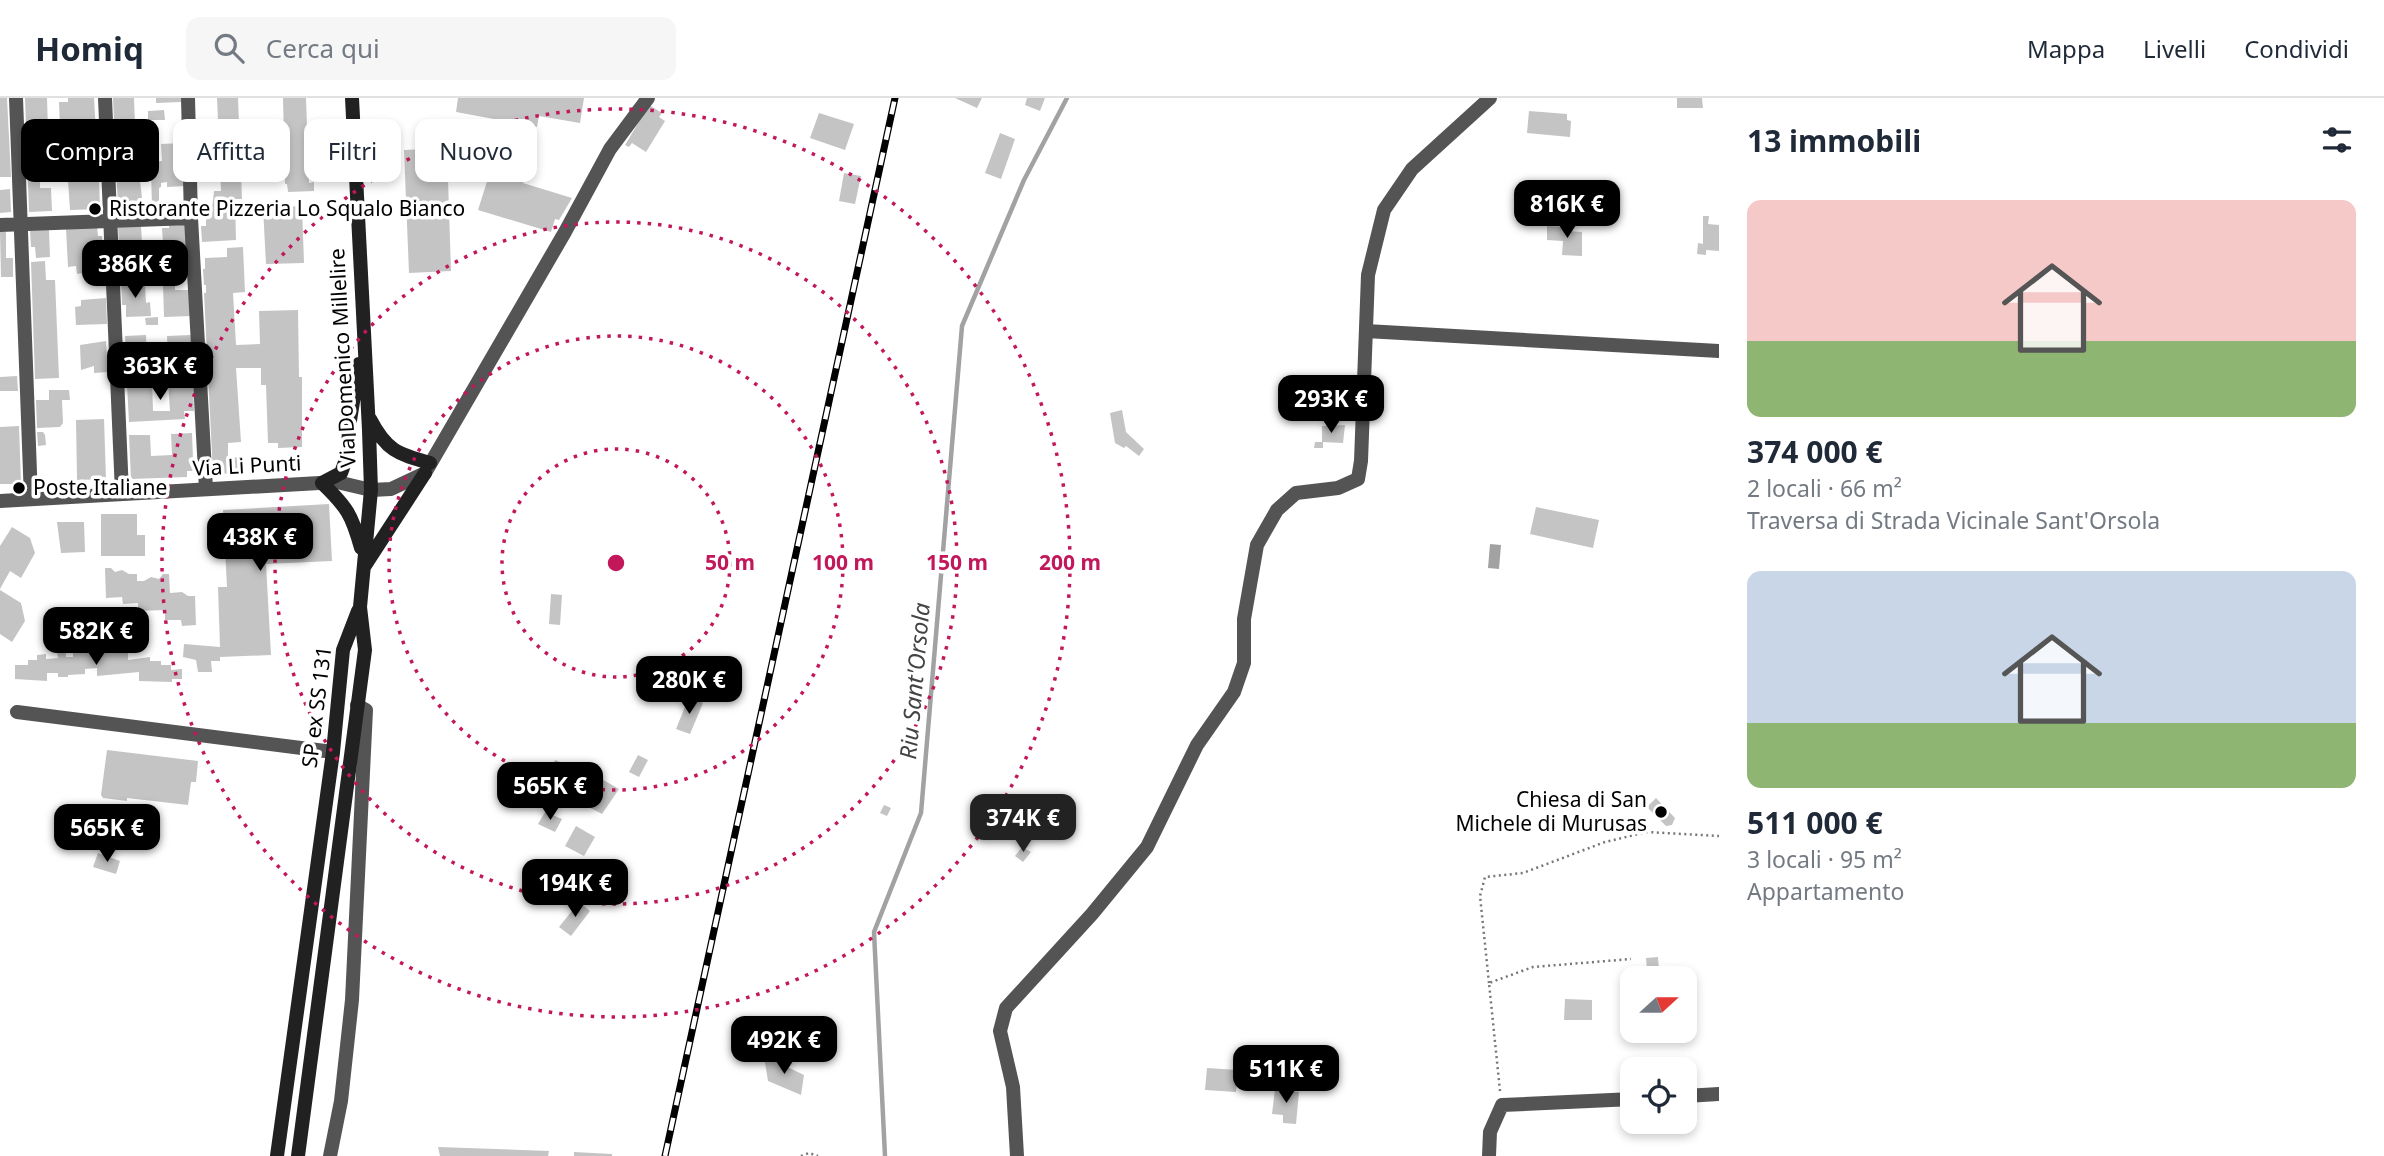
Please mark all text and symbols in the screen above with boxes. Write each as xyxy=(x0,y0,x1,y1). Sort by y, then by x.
search box xyxy=(186,17,676,80)
text: Homiq xyxy=(35,26,144,71)
icon: search xyxy=(210,29,248,67)
text: Cerca qui xyxy=(266,30,380,66)
text: Mappa xyxy=(2027,32,2105,65)
text: Livelli xyxy=(2143,32,2206,65)
text: Condividi xyxy=(2244,32,2349,65)
chip: Compra xyxy=(21,119,159,182)
chip: Affitta xyxy=(173,119,290,182)
chip: Filtri xyxy=(304,119,401,182)
chip: Nuovo xyxy=(415,119,537,182)
text: 13 immobili xyxy=(1747,120,1921,161)
icon: filters xyxy=(2318,121,2356,159)
pin: 816K € xyxy=(1510,180,1624,240)
text: 816K € xyxy=(1530,187,1604,219)
place label: Ristorante Pizzeria Lo Squalo Bianco xyxy=(109,194,465,222)
marker: Ristorante Pizzeria Lo Squalo Bianco xyxy=(87,201,103,217)
pin: 386K € xyxy=(78,240,192,300)
icon: home xyxy=(1989,245,2115,371)
text: 386K € xyxy=(98,247,172,279)
street label: Via Domenico Millelire xyxy=(322,248,362,468)
pin: 363K € xyxy=(103,342,217,402)
text: 363K € xyxy=(123,349,197,381)
pin: 293K € xyxy=(1274,376,1388,435)
text: 293K € xyxy=(1294,382,1368,414)
text: 374 000 € xyxy=(1747,431,1883,472)
street label: Via Li Punti xyxy=(192,448,302,482)
text: 2 locali · 66 m² xyxy=(1747,472,1902,504)
place label: Poste Italiane xyxy=(33,473,167,501)
marker: Poste Italiane xyxy=(11,480,27,496)
text: Traversa di Strada Vicinale Sant'Orsola xyxy=(1747,504,2160,536)
pin: 438K € xyxy=(203,514,317,573)
text: 438K € xyxy=(223,520,297,552)
text: 50 m xyxy=(705,548,755,576)
text: 100 m xyxy=(812,548,874,576)
text: 150 m xyxy=(926,548,988,576)
text: 200 m xyxy=(1039,548,1101,576)
centre of rings xyxy=(604,551,628,575)
water label: Riu Sant'Orsola xyxy=(891,601,937,761)
pin: 582K € xyxy=(39,608,153,667)
text: 582K € xyxy=(59,614,133,646)
icon: home xyxy=(1989,616,2115,742)
street label: SP ex SS 131 xyxy=(295,645,337,769)
pin: 280K € xyxy=(632,656,746,716)
text: 280K € xyxy=(652,663,726,695)
pin: 565K € xyxy=(493,762,607,822)
text: 565K € xyxy=(513,769,587,801)
place label: Chiesa di San Michele di Murusas xyxy=(1456,785,1647,837)
pin: 374K € xyxy=(966,794,1080,854)
text: 374K € xyxy=(986,801,1060,833)
text: 511 000 € xyxy=(1747,802,1883,843)
pin: 565K € xyxy=(50,804,164,864)
marker: Chiesa di San Michele di Murusas xyxy=(1653,804,1669,820)
text: 565K € xyxy=(70,811,144,843)
text: 3 locali · 95 m² xyxy=(1747,843,1902,875)
pin: 194K € xyxy=(518,860,632,919)
text: 194K € xyxy=(538,866,612,898)
text: Appartamento xyxy=(1747,875,1905,907)
north arrow xyxy=(1620,966,1698,1043)
map controls xyxy=(1620,966,1697,1134)
pin: 492K € xyxy=(727,1016,841,1076)
text: 492K € xyxy=(747,1023,821,1055)
pin: 511K € xyxy=(1229,1046,1343,1105)
text: 511K € xyxy=(1249,1052,1323,1084)
button: locate xyxy=(1620,1057,1697,1134)

